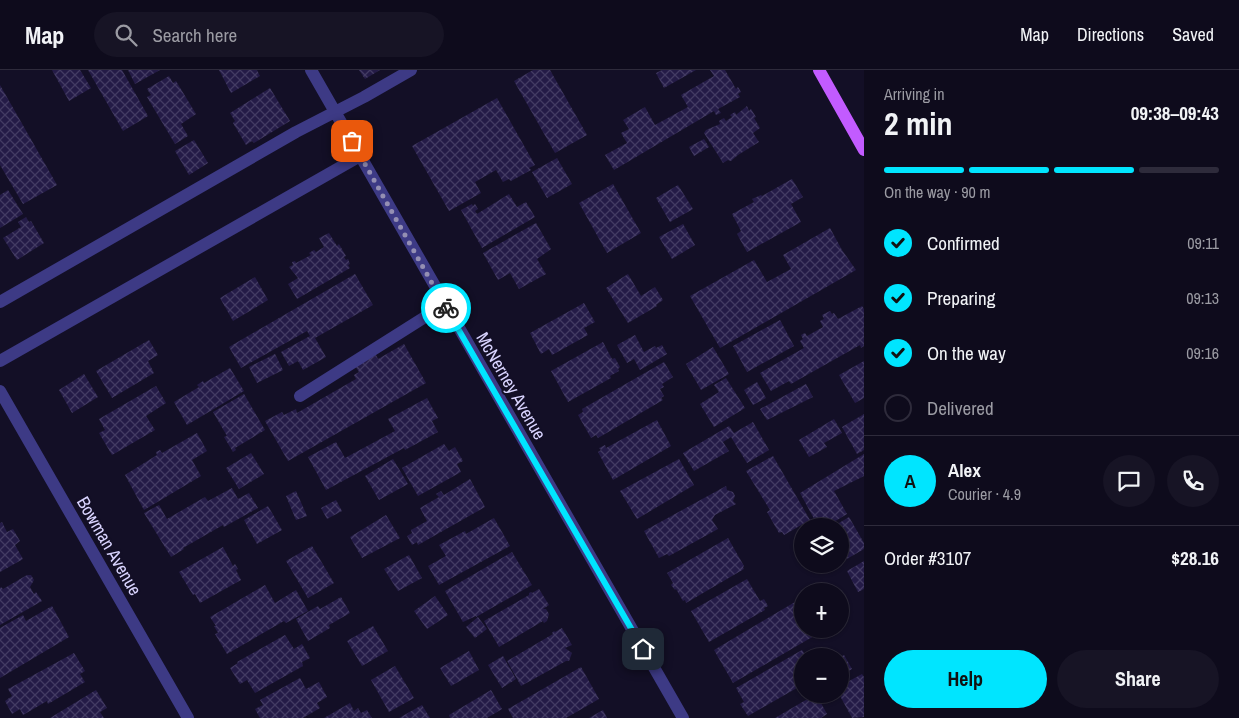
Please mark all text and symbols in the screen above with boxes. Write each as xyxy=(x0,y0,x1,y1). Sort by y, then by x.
search box xyxy=(94,12,444,57)
text: Map xyxy=(25,19,64,51)
icon: search xyxy=(112,21,140,49)
text: Search here xyxy=(152,22,237,48)
text: Map xyxy=(1020,22,1049,47)
text: Directions xyxy=(1077,22,1144,47)
text: Saved xyxy=(1172,22,1214,47)
text: Arriving in xyxy=(884,83,945,105)
text: 09:38–09:43 xyxy=(1131,100,1219,126)
text: 2 min xyxy=(884,102,953,145)
pin xyxy=(331,120,373,162)
icon: bag xyxy=(338,127,366,155)
text: On the way · 90 m xyxy=(884,181,990,203)
icon: check xyxy=(884,229,912,257)
text: Confirmed xyxy=(927,230,1000,256)
text: 09:11 xyxy=(1187,232,1219,254)
courier xyxy=(421,283,471,333)
icon: check xyxy=(884,284,912,312)
text: Preparing xyxy=(927,285,995,311)
text: 09:13 xyxy=(1186,287,1219,309)
icon: bike xyxy=(432,294,460,322)
street label: McNerney Avenue xyxy=(471,327,552,444)
icon: check xyxy=(884,339,912,367)
text: On the way xyxy=(927,340,1006,366)
text: 09:16 xyxy=(1186,342,1219,364)
text: Delivered xyxy=(927,395,994,421)
button: chat xyxy=(1103,455,1155,507)
button: phone xyxy=(1167,455,1219,507)
text: Alex xyxy=(948,457,981,483)
text: A xyxy=(904,468,916,494)
text: Courier · 4.9 xyxy=(948,483,1021,505)
street label: Bowman Avenue xyxy=(71,492,148,600)
map controls xyxy=(794,518,849,703)
button: layers xyxy=(794,518,849,573)
text: Order #3107 xyxy=(884,545,971,571)
text: $28.16 xyxy=(1171,545,1219,571)
button: + xyxy=(794,583,849,638)
pin xyxy=(622,628,664,670)
icon: home xyxy=(629,635,657,663)
button: − xyxy=(794,648,849,703)
button: Help xyxy=(884,650,1047,708)
button: Share xyxy=(1057,650,1219,708)

